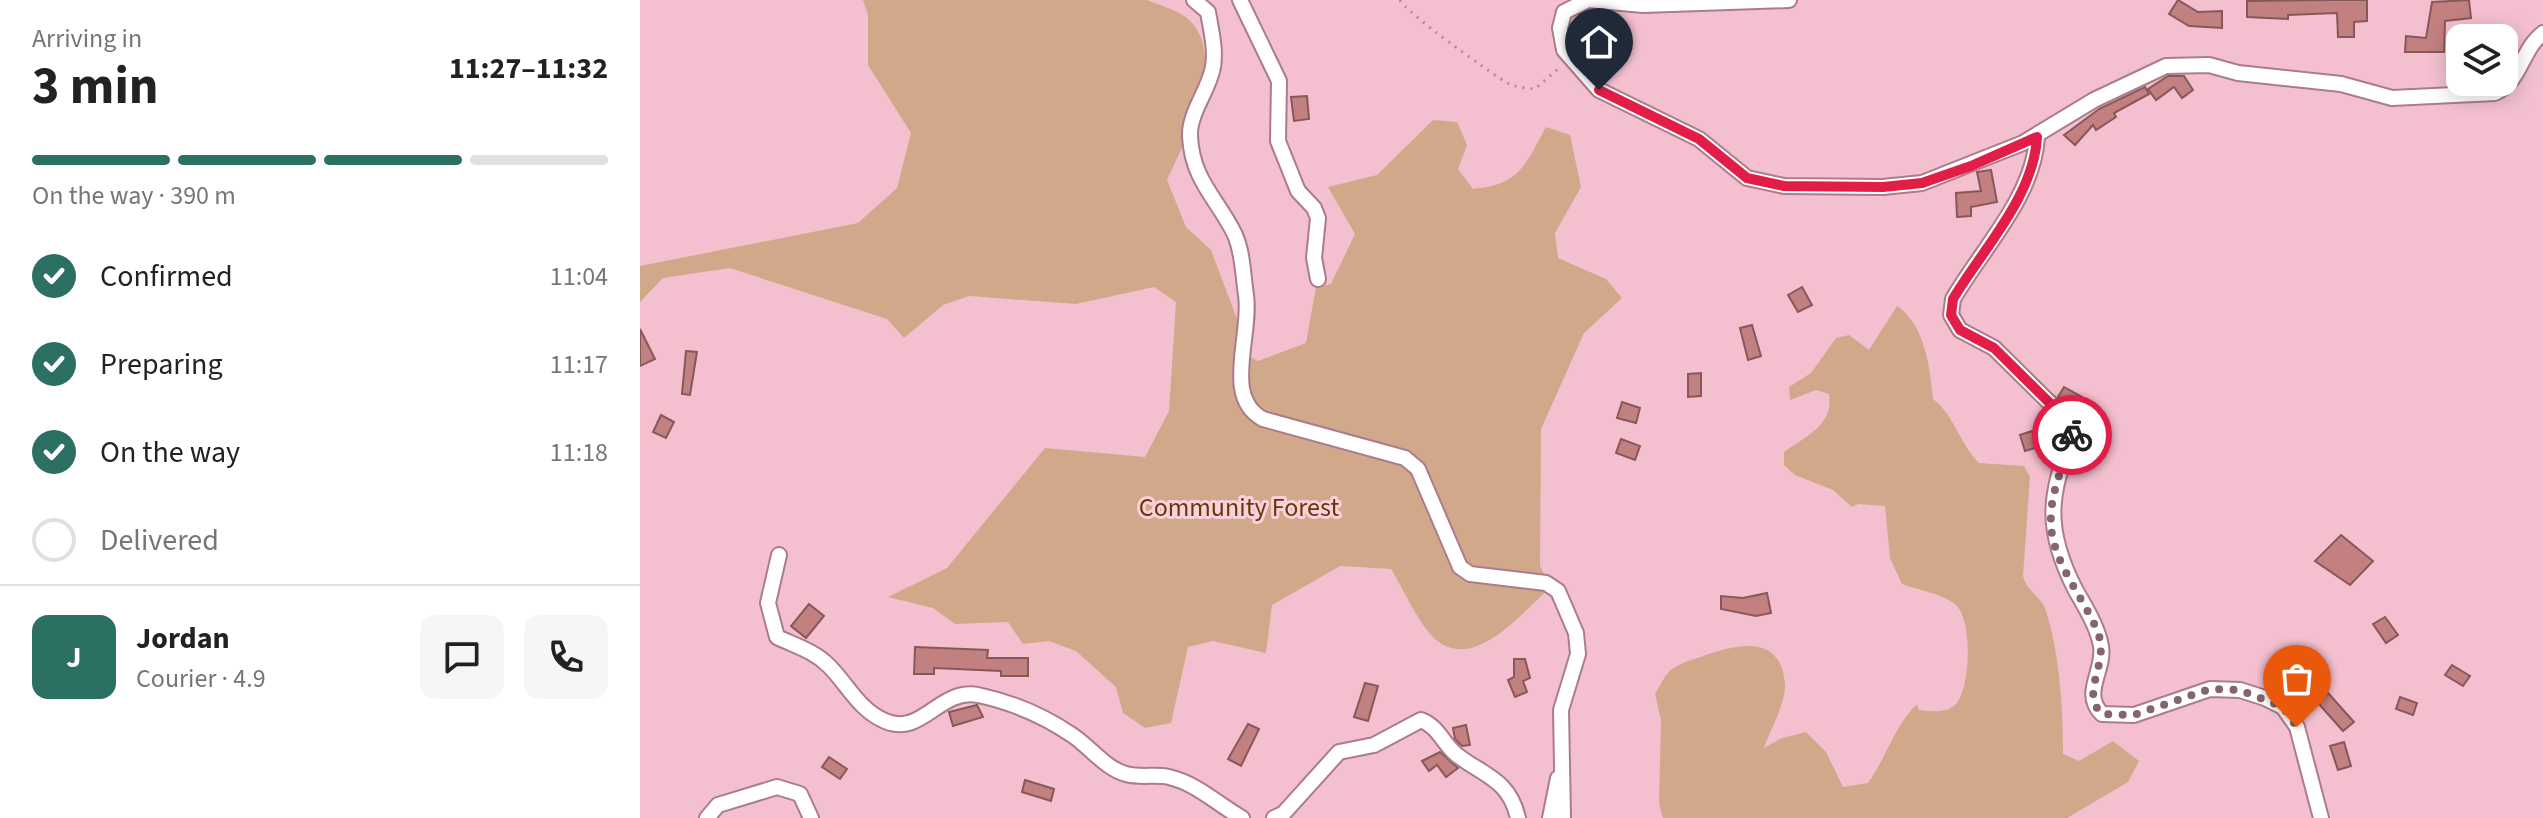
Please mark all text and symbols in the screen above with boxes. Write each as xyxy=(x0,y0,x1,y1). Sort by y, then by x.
pin xyxy=(1565,8,1633,90)
text: Arriving in xyxy=(32,20,142,57)
icon: home xyxy=(1577,20,1621,64)
map controls xyxy=(2446,24,2518,96)
button: layers xyxy=(2446,24,2518,96)
text: 11:27–11:32 xyxy=(449,47,608,90)
text: 3 min xyxy=(32,50,159,124)
text: On the way · 390 m xyxy=(32,177,236,214)
icon: check xyxy=(32,254,76,298)
text: Confirmed xyxy=(100,255,233,298)
text: 11:04 xyxy=(550,258,608,295)
icon: check xyxy=(32,342,76,386)
text: Preparing xyxy=(100,343,223,386)
text: 11:17 xyxy=(550,346,608,383)
courier xyxy=(2032,395,2112,475)
icon: bike xyxy=(2050,413,2094,457)
icon: check xyxy=(32,430,76,474)
text: On the way xyxy=(100,431,240,474)
text: 11:18 xyxy=(550,434,608,471)
park label: Community Forest xyxy=(1139,489,1339,526)
text: Delivered xyxy=(100,519,219,562)
button: chat xyxy=(420,615,504,699)
button: phone xyxy=(524,615,608,699)
text: Jordan xyxy=(136,617,230,660)
text: J xyxy=(66,636,82,679)
pin xyxy=(2263,645,2331,727)
icon: bag xyxy=(2275,657,2319,701)
text: Courier · 4.9 xyxy=(136,660,266,697)

